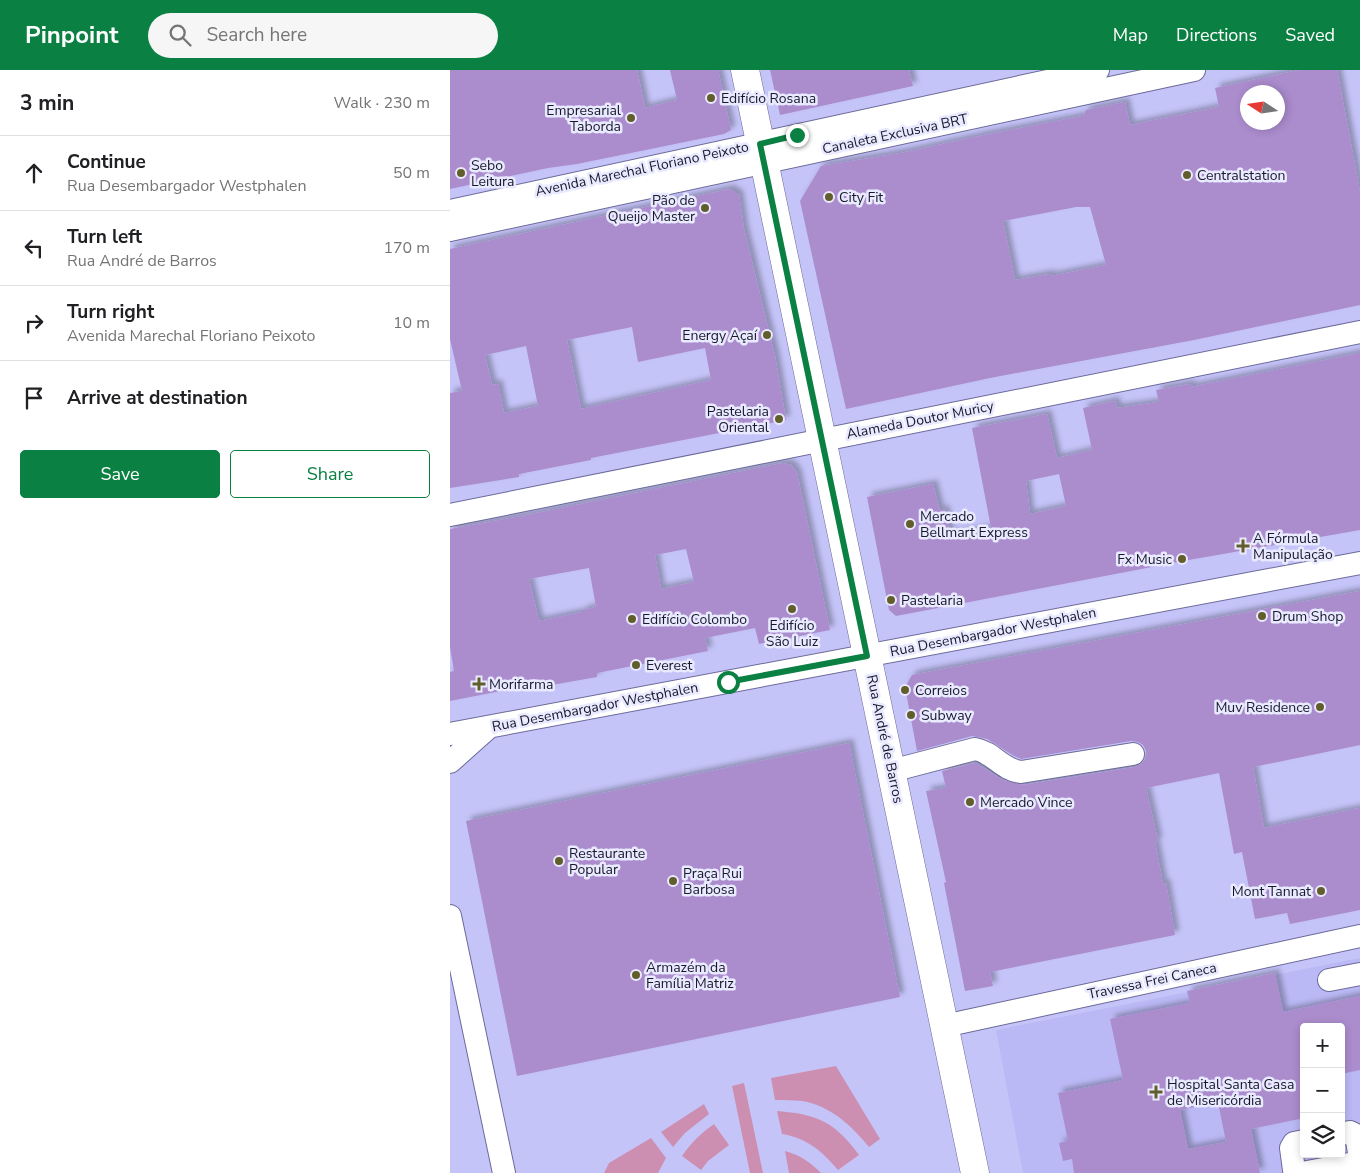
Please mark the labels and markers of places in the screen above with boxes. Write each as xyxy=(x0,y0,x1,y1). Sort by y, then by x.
place label: Edifício Rosana xyxy=(721,89,816,108)
marker: Edifício Rosana xyxy=(705,92,717,104)
place label: Empresarial Taborda xyxy=(546,101,622,136)
marker: Empresarial Taborda xyxy=(625,112,637,124)
place label: Sebo Leitura xyxy=(471,156,514,191)
place label: Centralstation xyxy=(1197,166,1286,185)
marker: Sebo Leitura xyxy=(455,167,467,179)
marker: Centralstation xyxy=(1181,169,1193,181)
place label: City Fit xyxy=(839,188,883,207)
place label: Pão de Queijo Master xyxy=(608,191,695,226)
marker: City Fit xyxy=(823,191,835,203)
marker: Pão de Queijo Master xyxy=(699,202,711,214)
place label: Energy Açaí xyxy=(682,326,758,345)
marker: Energy Açaí xyxy=(761,329,773,341)
place label: Pastelaria Oriental xyxy=(707,402,770,437)
marker: Pastelaria Oriental xyxy=(773,413,785,425)
place label: Mercado Bellmart Express xyxy=(920,507,1028,542)
marker: Mercado Bellmart Express xyxy=(904,518,916,530)
place label: A Fórmula Manipulação xyxy=(1253,529,1333,564)
marker: A Fórmula Manipulação xyxy=(1237,540,1249,552)
place label: Fx Music xyxy=(1117,550,1173,569)
marker: Fx Music xyxy=(1176,553,1188,565)
place label: Pastelaria xyxy=(901,591,963,610)
marker: Pastelaria xyxy=(885,594,897,606)
marker: Edifício São Luiz xyxy=(786,603,798,615)
place label: Drum Shop xyxy=(1272,607,1343,626)
place label: Edifício Colombo xyxy=(642,610,747,629)
marker: Drum Shop xyxy=(1256,610,1268,622)
marker: Edifício Colombo xyxy=(626,613,638,625)
place label: Edifício São Luiz xyxy=(766,616,819,651)
place label: Everest xyxy=(646,656,693,675)
marker: Everest xyxy=(630,659,642,671)
place label: Morifarma xyxy=(489,675,553,694)
marker: Morifarma xyxy=(473,678,485,690)
place label: Correios xyxy=(915,681,967,700)
marker: Correios xyxy=(899,684,911,696)
place label: Muv Residence xyxy=(1215,698,1310,717)
marker: Muv Residence xyxy=(1314,701,1326,713)
place label: Subway xyxy=(921,706,973,725)
marker: Subway xyxy=(905,709,917,721)
place label: Mercado Vince xyxy=(980,793,1072,812)
marker: Mercado Vince xyxy=(964,796,976,808)
place label: Restaurante Popular xyxy=(569,844,645,879)
marker: Restaurante Popular xyxy=(553,855,565,867)
place label: Praça Rui Barbosa xyxy=(683,864,742,899)
marker: Praça Rui Barbosa xyxy=(667,875,679,887)
place label: Mont Tannat xyxy=(1232,882,1311,901)
marker: Mont Tannat xyxy=(1315,885,1327,897)
place label: Armazém da Família Matriz xyxy=(646,958,734,993)
marker: Armazém da Família Matriz xyxy=(630,969,642,981)
place label: Hospital Santa Casa de Misericórdia xyxy=(1167,1075,1294,1110)
marker: Hospital Santa Casa de Misericórdia xyxy=(1149,1085,1163,1099)

